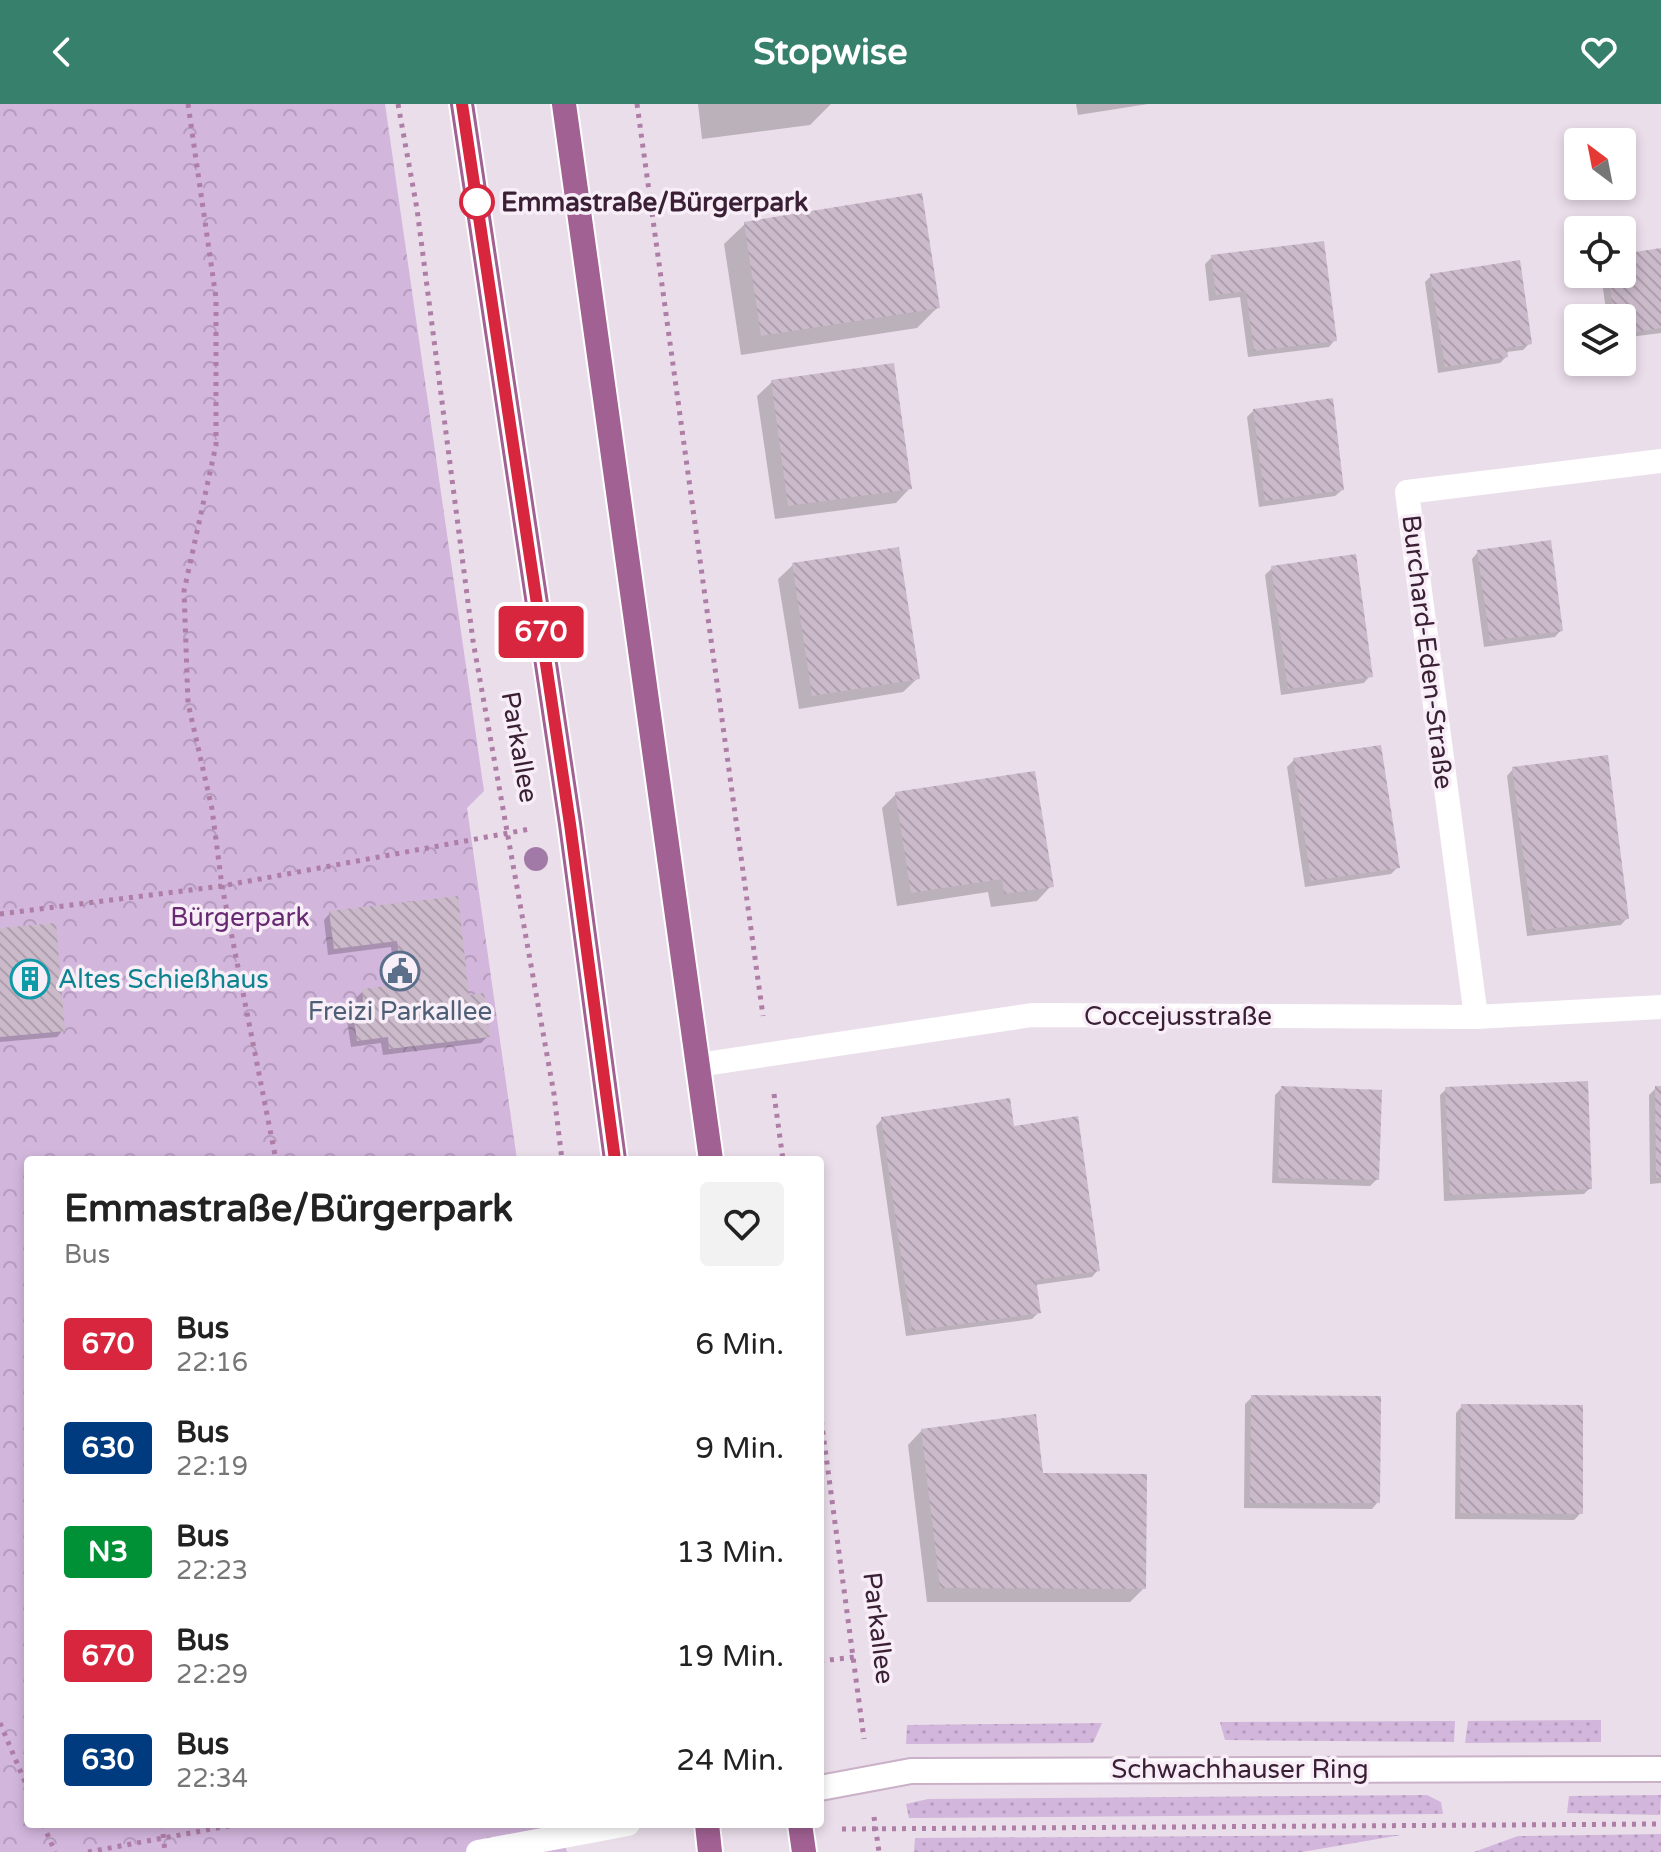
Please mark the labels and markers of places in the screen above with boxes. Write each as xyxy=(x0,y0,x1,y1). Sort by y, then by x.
marker: Emmastraße/Bürgerpark xyxy=(460,185,494,219)
place label: Emmastraße/Bürgerpark xyxy=(501,187,808,218)
public building icon: Freizi Parkallee xyxy=(379,950,421,992)
building icon: Altes Schießhaus xyxy=(9,958,51,1000)
place label: Altes Schießhaus xyxy=(58,964,269,995)
place label: Freizi Parkallee xyxy=(308,996,492,1027)

